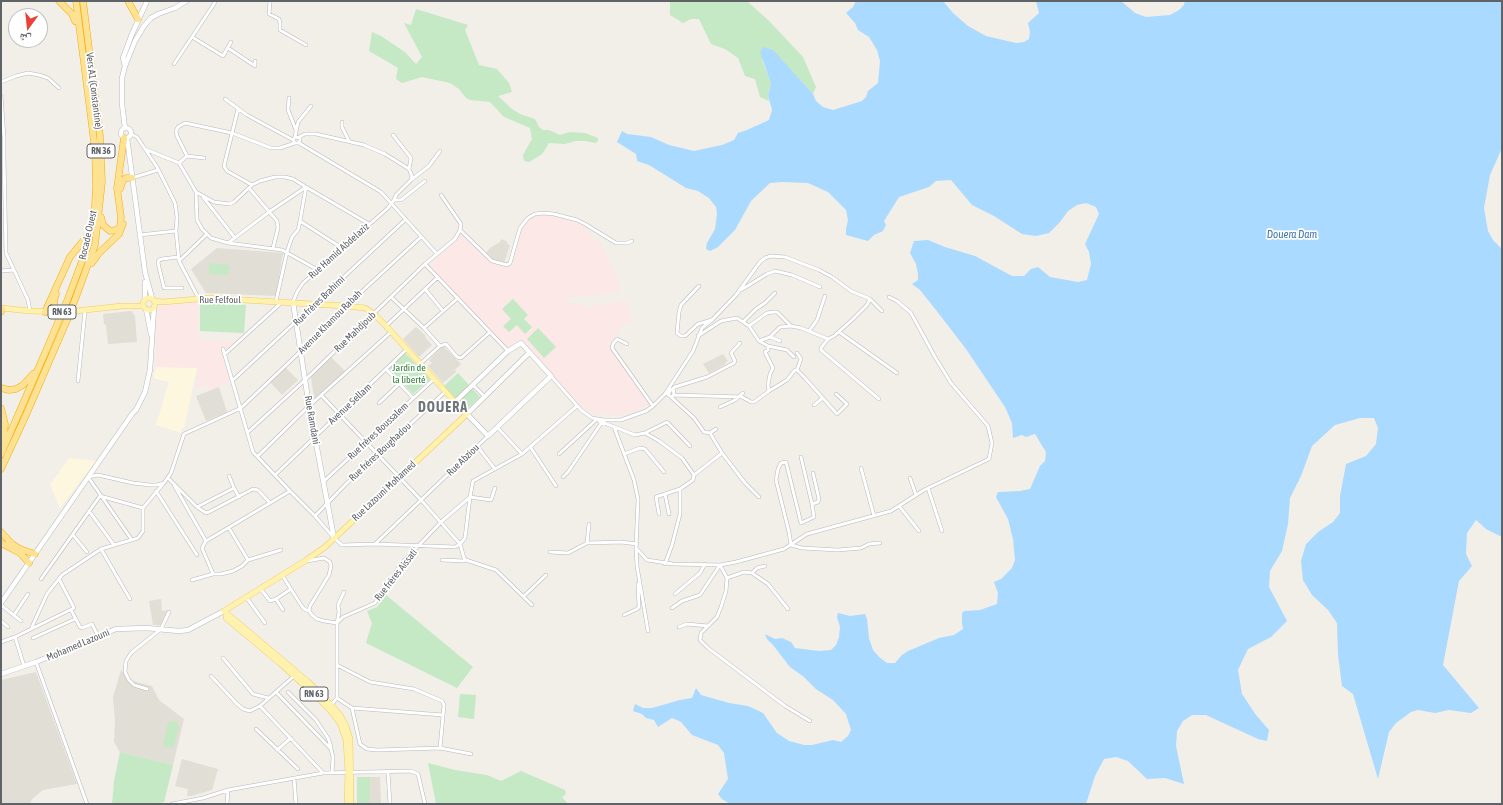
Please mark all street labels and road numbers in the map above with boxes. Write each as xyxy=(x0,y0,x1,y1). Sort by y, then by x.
street label: Vers A1 (Constantine) xyxy=(83,52,105,130)
road number: RN 36 xyxy=(87,144,115,158)
street label: Rocade Ouest xyxy=(76,209,100,261)
street label: Rue Hamid Abdelaziz xyxy=(306,221,372,281)
street label: Rue frères Brahimi xyxy=(291,273,347,329)
street label: Avenue Khamou Rabah xyxy=(296,288,364,356)
street label: Rue Felfoul xyxy=(199,294,241,306)
road number: RN 63 xyxy=(48,305,76,319)
street label: Rue Mahdjoub xyxy=(332,309,378,355)
street label: Avenue Sellam xyxy=(326,381,374,427)
street label: Rue Ramdani xyxy=(302,395,322,445)
street label: Rue frères Boussalem xyxy=(345,400,411,462)
street label: Rue frères Boughadou xyxy=(346,420,414,484)
street label: Rue Abziou xyxy=(444,442,482,478)
street label: Rue Lazouni Mohamed xyxy=(350,458,418,524)
street label: Rue frères Aissati xyxy=(372,547,420,603)
street label: Mohamed Lazouni xyxy=(45,626,111,664)
road number: RN 63 xyxy=(300,687,328,701)

